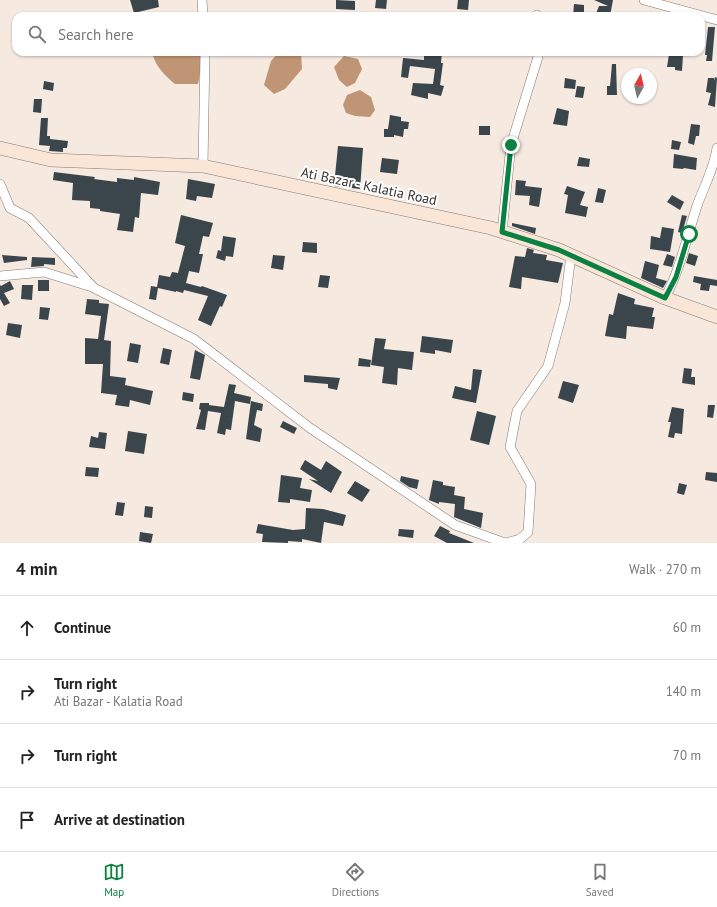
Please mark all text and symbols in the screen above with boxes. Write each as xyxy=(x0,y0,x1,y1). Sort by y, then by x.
search box xyxy=(12,12,705,56)
icon: search xyxy=(26,23,48,45)
text: Search here xyxy=(58,25,134,44)
north arrow xyxy=(621,68,657,104)
route end xyxy=(502,136,520,154)
street label: Ati Bazar - Kalatia Road xyxy=(299,163,439,209)
route start xyxy=(680,225,698,243)
text: 4 min xyxy=(16,558,57,580)
text: Walk · 270 m xyxy=(629,561,701,578)
icon: ahead xyxy=(16,617,38,639)
text: Continue xyxy=(54,618,111,637)
text: 60 m xyxy=(673,619,701,636)
text: Turn right xyxy=(54,674,117,693)
icon: right xyxy=(16,681,38,703)
text: 140 m xyxy=(666,683,701,700)
text: Ati Bazar - Kalatia Road xyxy=(54,693,183,710)
icon: right xyxy=(16,745,38,767)
text: Turn right xyxy=(54,746,117,765)
text: 70 m xyxy=(673,747,701,764)
icon: arrive xyxy=(16,809,38,831)
text: Arrive at destination xyxy=(54,810,185,829)
tab: Map xyxy=(103,861,125,899)
tab: Directions xyxy=(332,861,379,899)
tab: Saved xyxy=(586,861,614,899)

